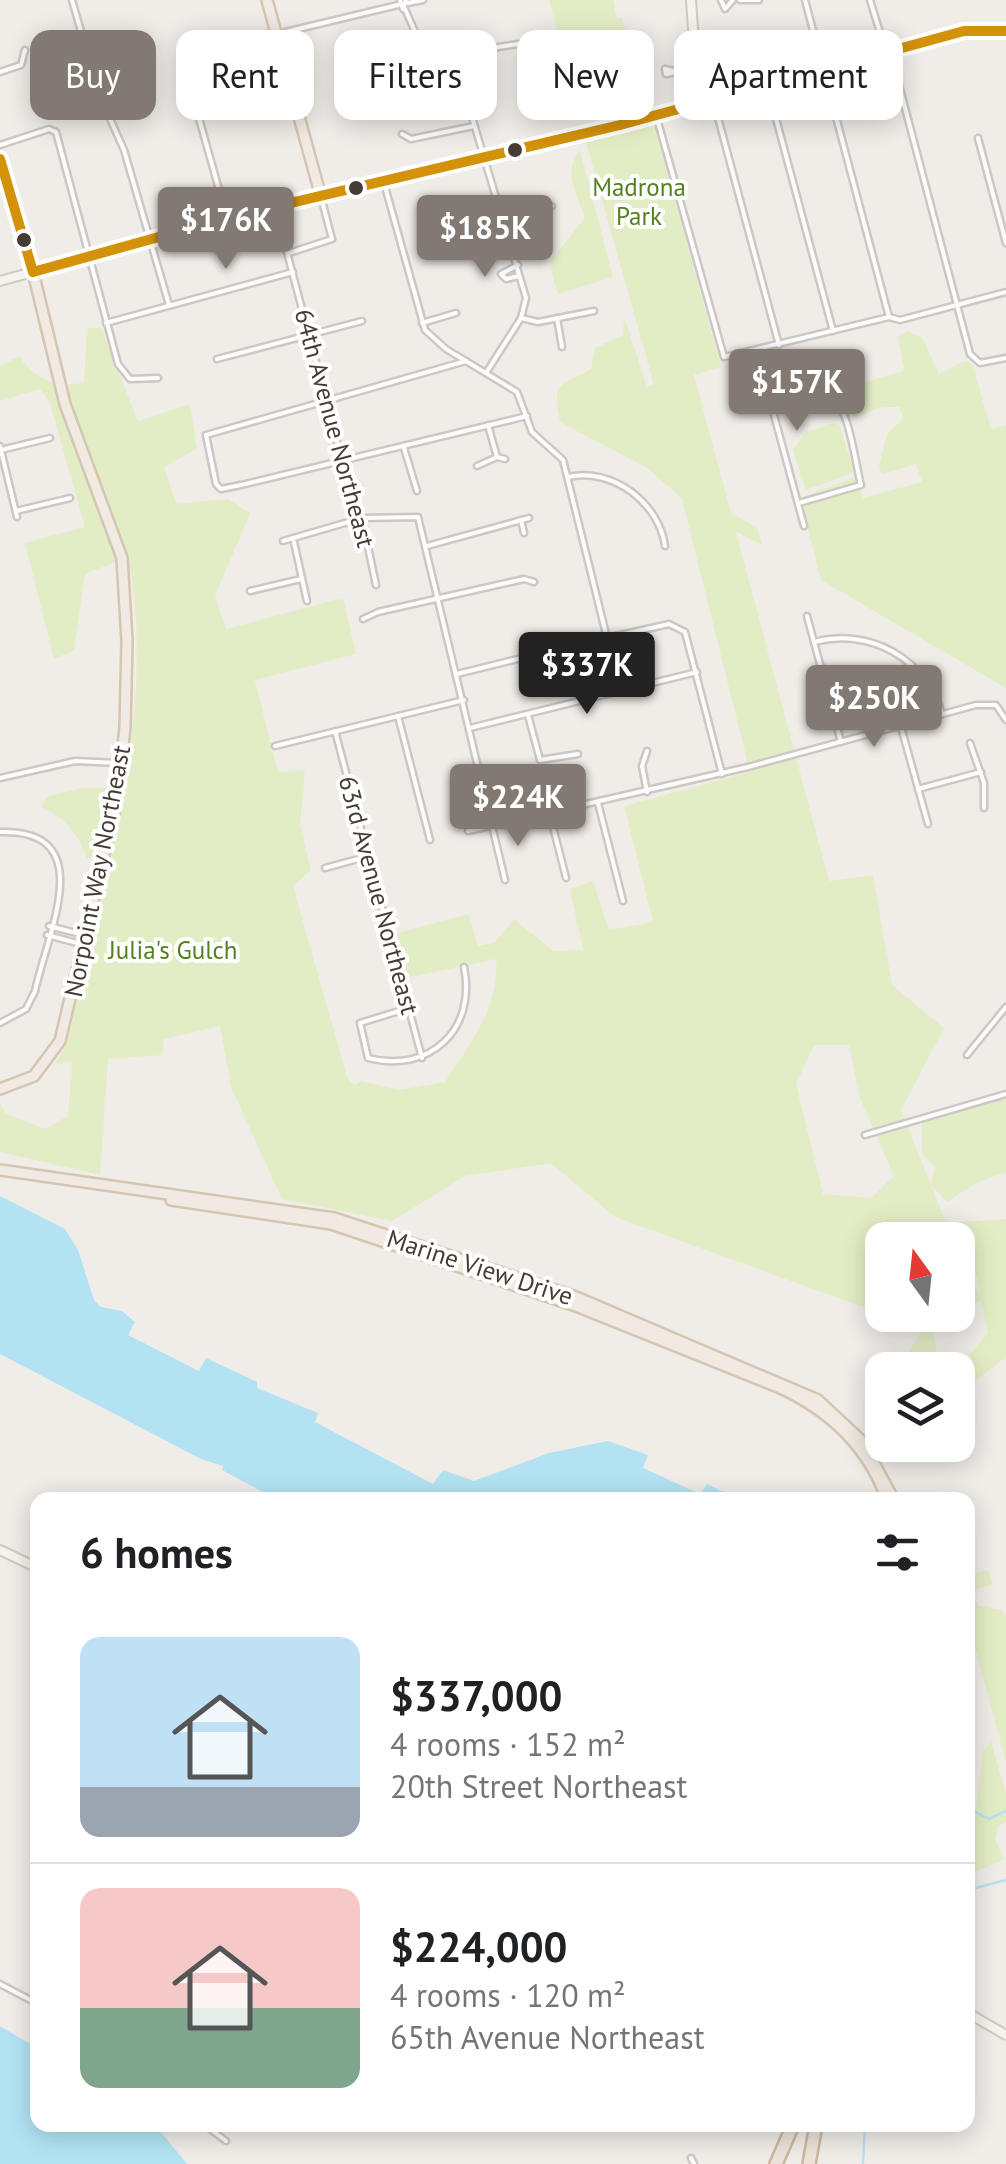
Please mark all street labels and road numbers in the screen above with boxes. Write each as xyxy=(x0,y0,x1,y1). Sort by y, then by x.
street label: 64th Avenue Northeast xyxy=(288,305,382,551)
street label: Norpoint Way Northeast xyxy=(57,742,137,1000)
street label: 63rd Avenue Northeast xyxy=(332,772,426,1018)
street label: Marine View Drive xyxy=(383,1222,577,1312)

